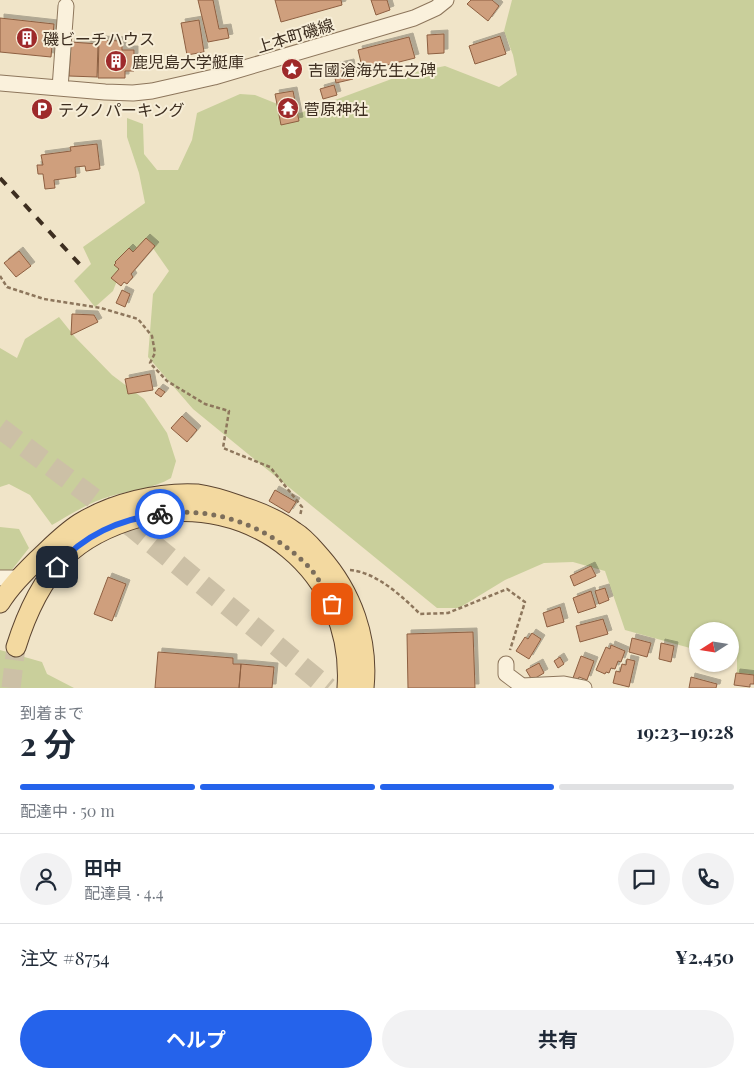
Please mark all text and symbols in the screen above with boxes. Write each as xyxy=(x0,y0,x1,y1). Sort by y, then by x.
street label: 上本町磯線 xyxy=(254,13,336,57)
building icon: 磯ビーチハウス xyxy=(15,26,39,50)
place label: 磯ビーチハウス xyxy=(43,28,155,49)
building icon: 鹿児島大学艇庫 xyxy=(104,49,128,73)
place label: 鹿児島大学艇庫 xyxy=(132,51,244,72)
place icon: 吉國滄海先生之碑 xyxy=(280,57,304,81)
place label: 吉國滄海先生之碑 xyxy=(308,59,436,80)
temple icon: 菅原神社 xyxy=(276,96,300,120)
parking icon: テクノパーキング xyxy=(30,97,54,121)
place label: 菅原神社 xyxy=(304,98,368,119)
place label: テクノパーキング xyxy=(58,99,185,120)
courier xyxy=(135,489,185,539)
icon: bike xyxy=(146,500,174,528)
pin xyxy=(36,546,78,588)
icon: home xyxy=(43,553,71,581)
pin xyxy=(311,583,353,625)
icon: bag xyxy=(318,590,346,618)
north arrow xyxy=(689,622,739,672)
map controls xyxy=(689,622,739,672)
text: 到着まで xyxy=(20,702,84,723)
text: 19:23–19:28 xyxy=(636,718,734,744)
text: 2 分 xyxy=(20,721,76,764)
text: 配達中 · 50 m xyxy=(20,800,115,821)
button: person xyxy=(20,853,72,905)
button: chat xyxy=(618,853,670,905)
button: phone xyxy=(682,853,734,905)
text: 田中 xyxy=(84,854,122,880)
text: 配達員 · 4.4 xyxy=(84,882,164,903)
text: ¥2,450 xyxy=(675,943,734,969)
text: 注文 #8754 xyxy=(20,944,110,970)
button: ヘルプ xyxy=(20,1010,372,1068)
button: 共有 xyxy=(382,1010,734,1068)

